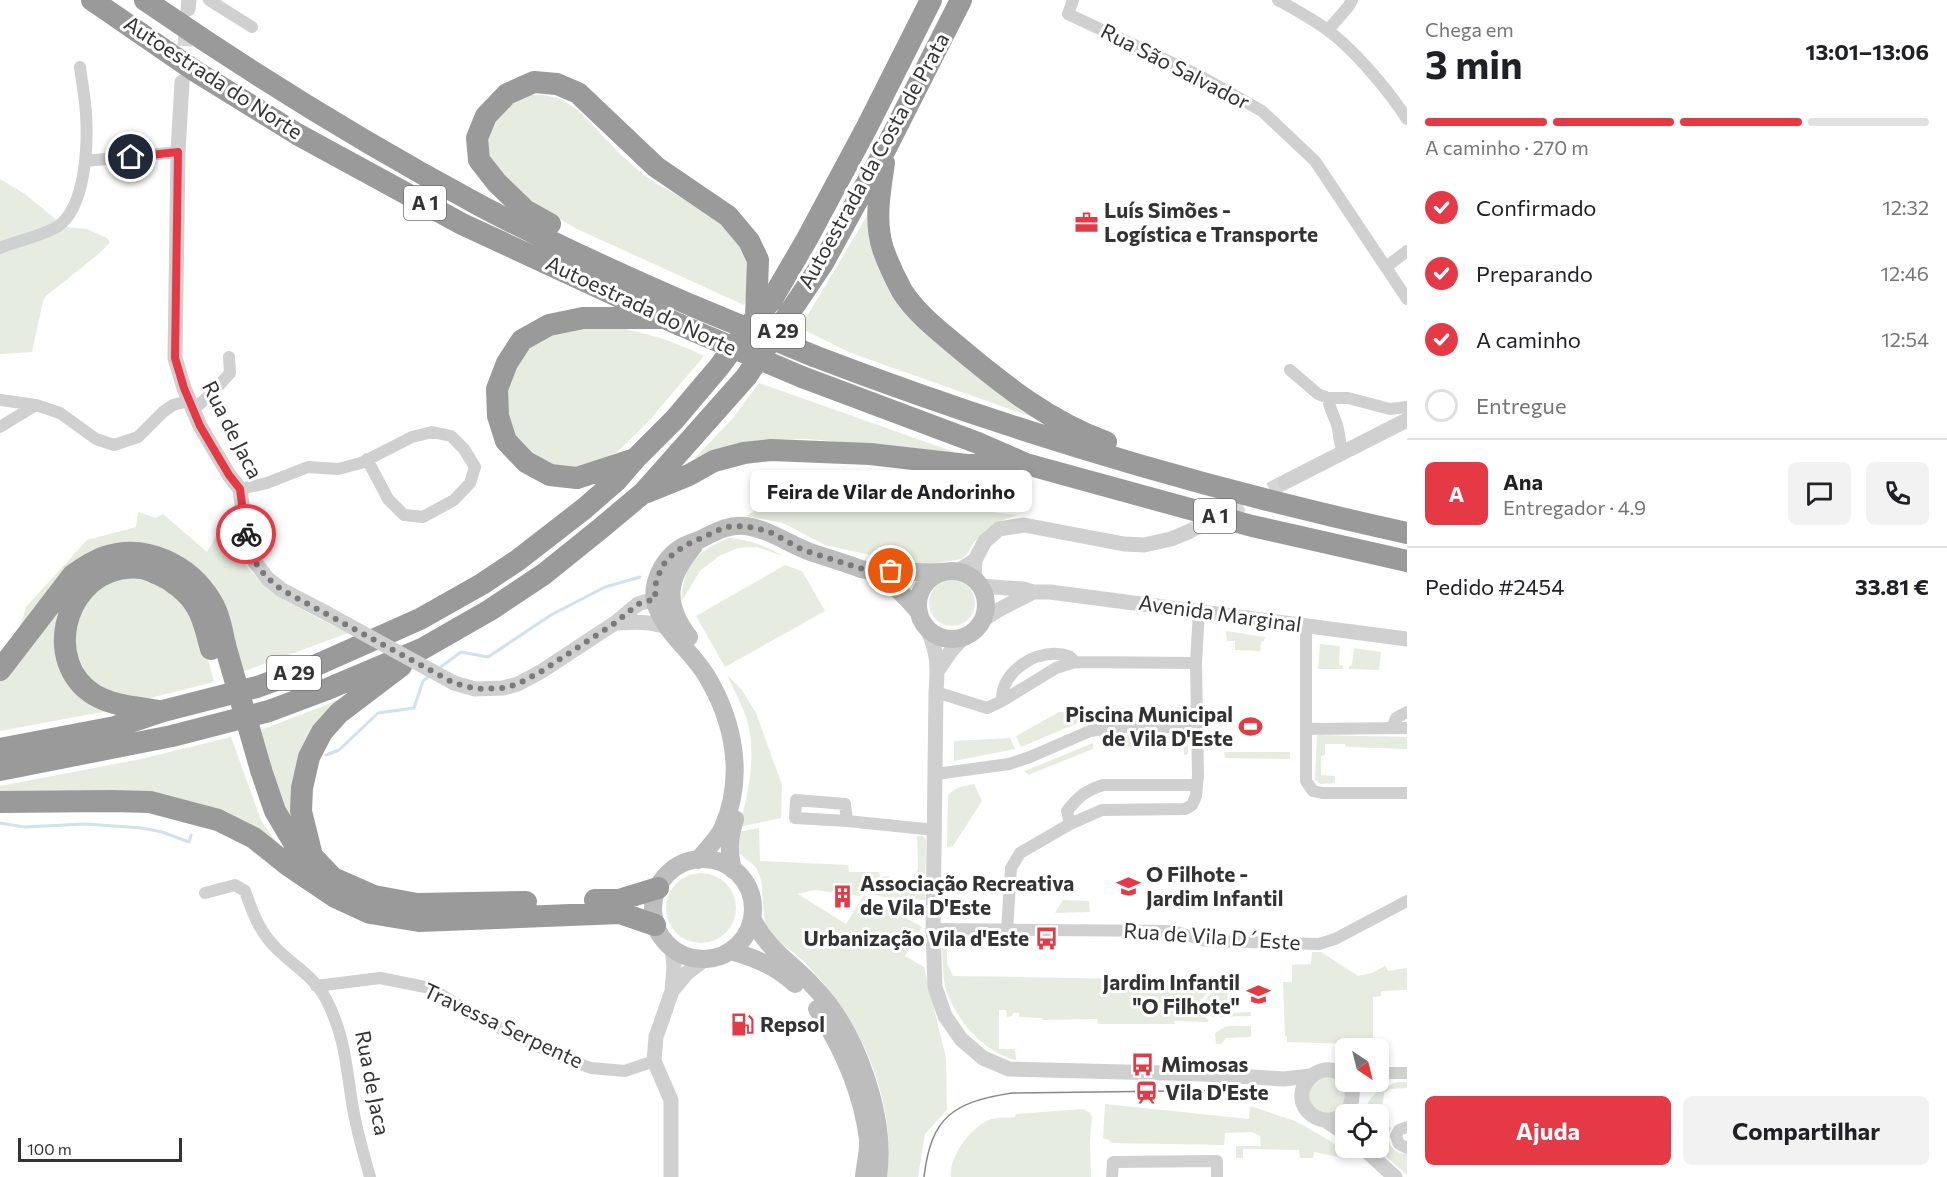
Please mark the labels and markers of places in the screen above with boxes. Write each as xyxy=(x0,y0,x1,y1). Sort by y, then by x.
pin xyxy=(105,131,156,182)
place label: Luís Simões - Logística e Transporte xyxy=(1104,197,1318,246)
office icon: Luís Simões - Logística e Transporte xyxy=(1073,210,1099,236)
callout: Feira de Vilar de Andorinho xyxy=(750,469,1032,511)
pin xyxy=(865,545,916,596)
place label: Piscina Municipal de Vila D'Este xyxy=(1065,701,1233,750)
sports icon: Piscina Municipal de Vila D'Este xyxy=(1238,714,1264,740)
place label: O Filhote - Jardim Infantil xyxy=(1146,861,1283,910)
place label: Associação Recreativa de Vila D'Este xyxy=(860,870,1074,919)
school or university icon: O Filhote - Jardim Infantil xyxy=(1115,874,1141,900)
building icon: Associação Recreativa de Vila D'Este xyxy=(829,883,855,909)
place label: Urbanização Vila d'Este xyxy=(803,925,1029,950)
bus stop icon: Urbanização Vila d'Este xyxy=(1034,926,1060,952)
place label: Jardim Infantil "O Filhote" xyxy=(1103,969,1240,1018)
school or university icon: Jardim Infantil "O Filhote" xyxy=(1245,982,1271,1008)
place label: Repsol xyxy=(760,1011,825,1036)
fuel station icon: Repsol xyxy=(729,1012,755,1038)
place label: Mimosas xyxy=(1161,1051,1249,1076)
bus stop icon: Mimosas xyxy=(1130,1052,1156,1078)
place label: Vila D'Este xyxy=(1165,1079,1269,1104)
station icon: Vila D'Este xyxy=(1134,1080,1160,1106)

